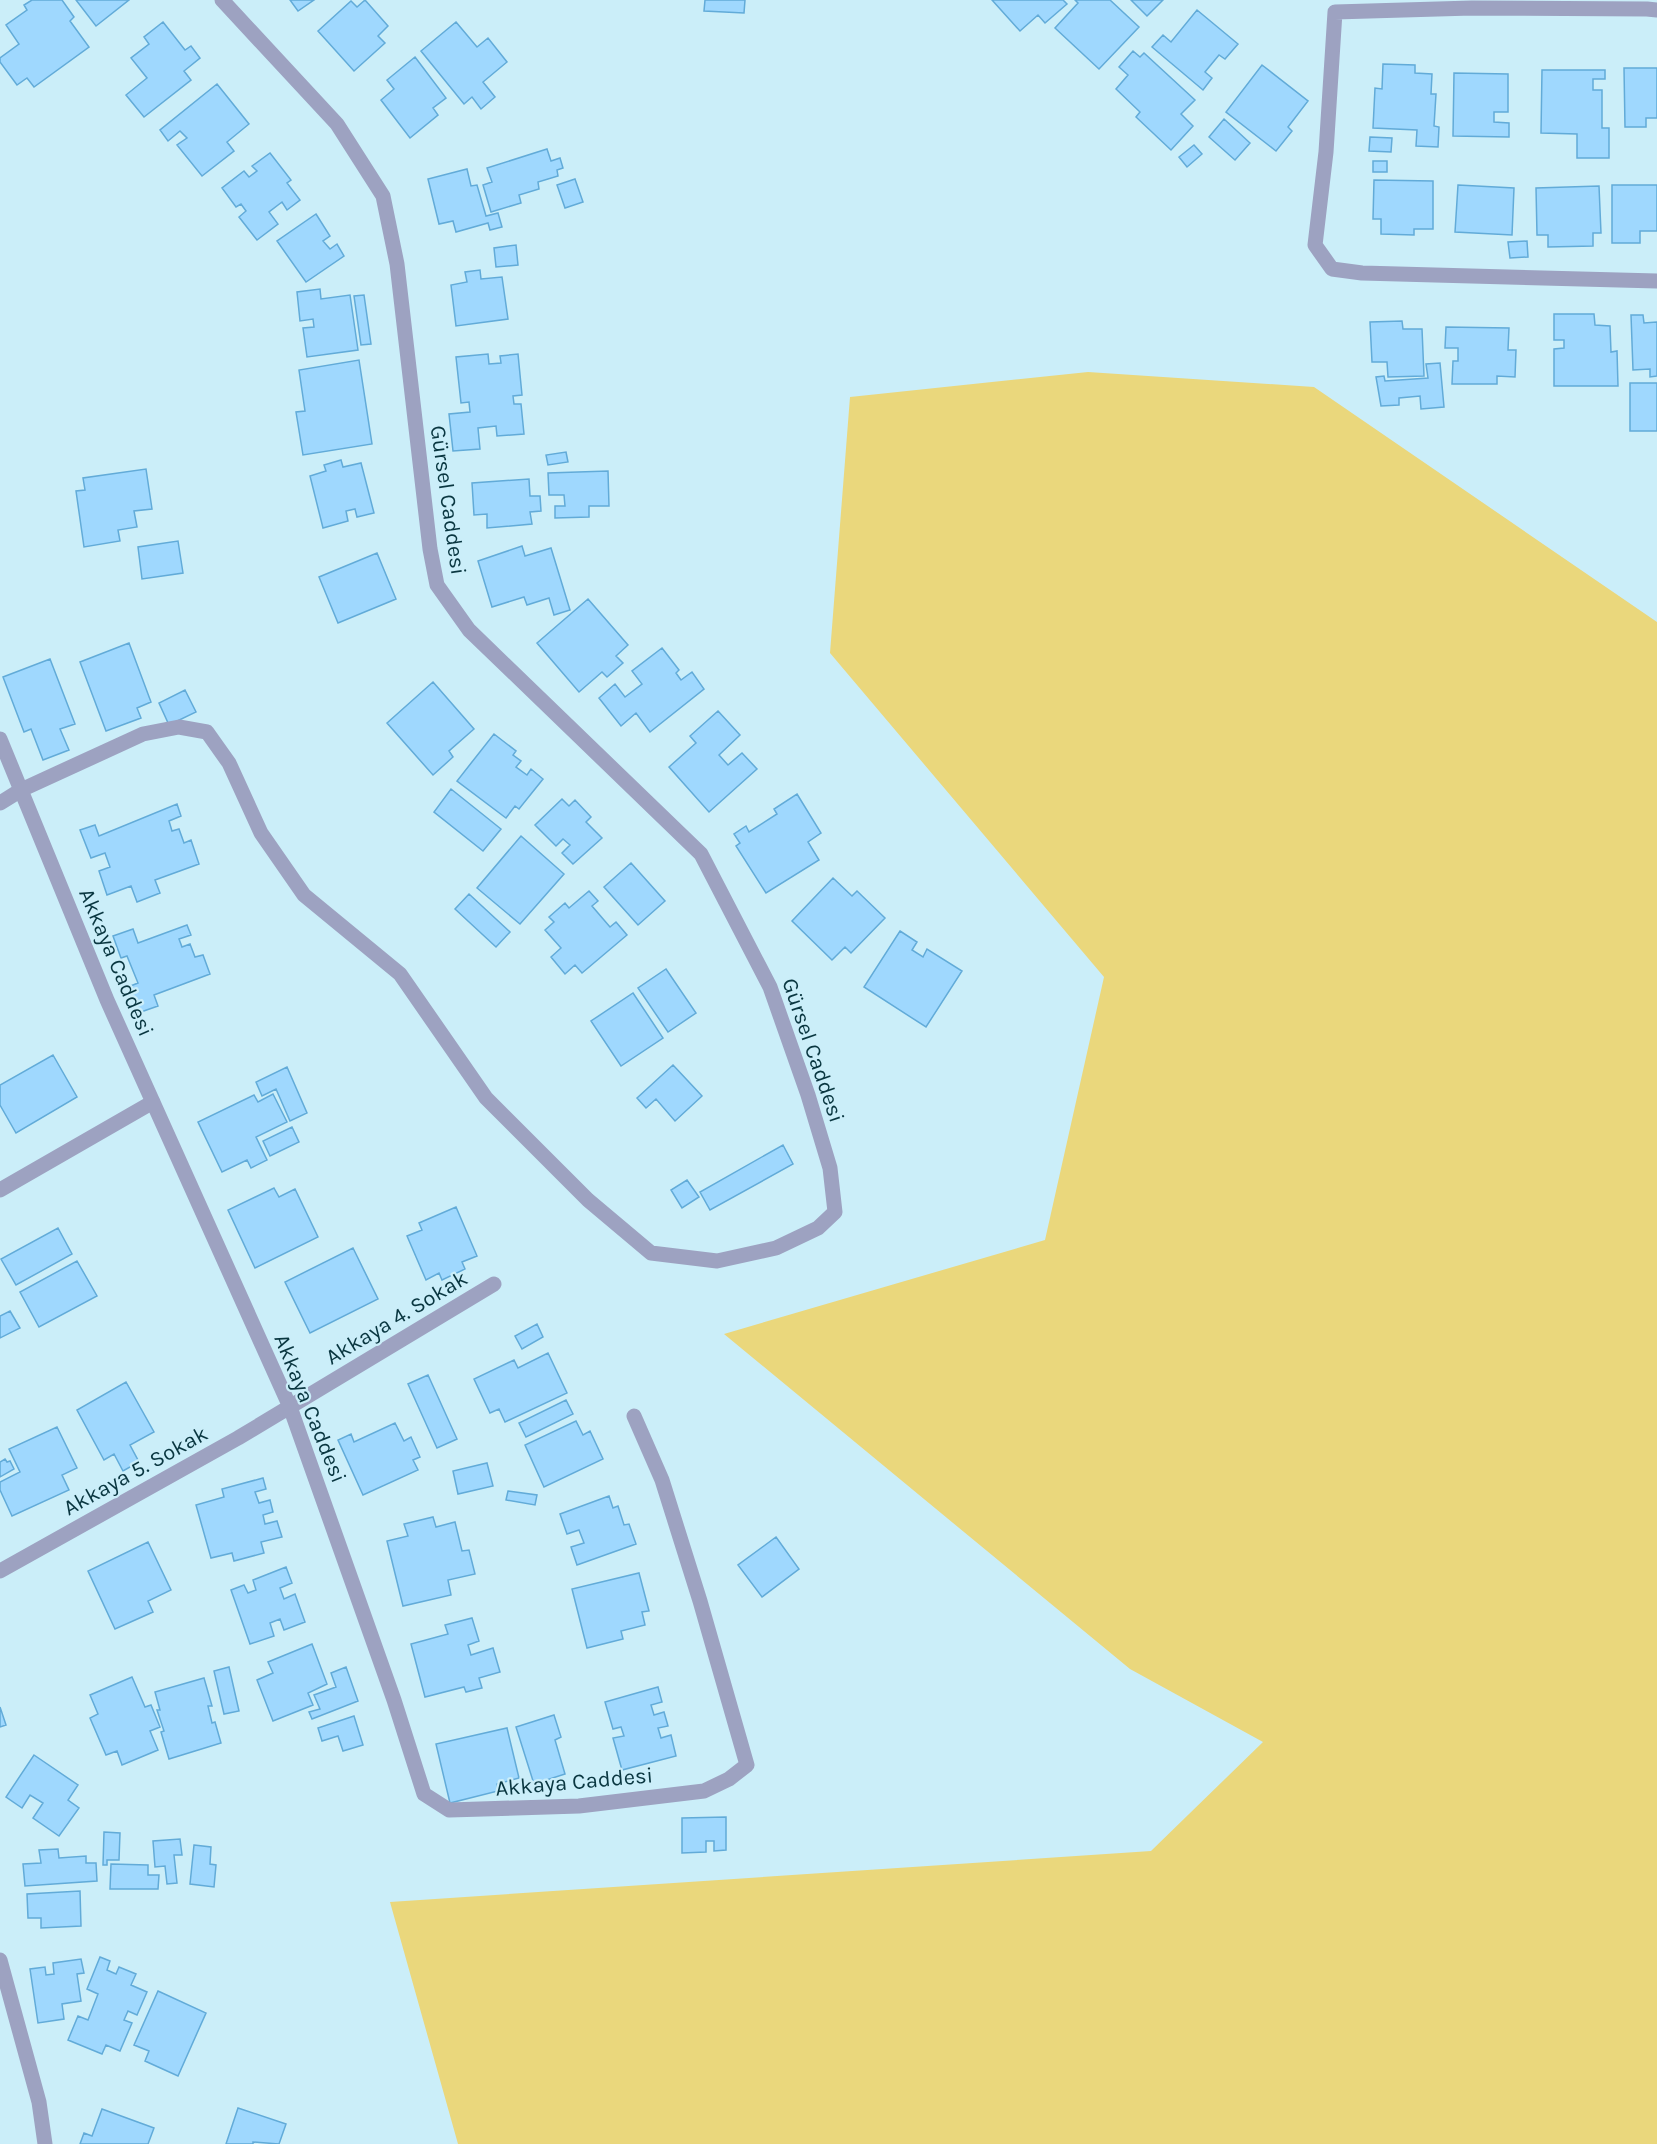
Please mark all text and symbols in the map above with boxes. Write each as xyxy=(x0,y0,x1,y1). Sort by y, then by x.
street label: Gürsel Caddesi xyxy=(425,424,471,577)
street label: Akkaya Caddesi xyxy=(73,884,159,1040)
street label: Gürsel Caddesi xyxy=(776,975,850,1126)
street label: Akkaya 4. Sokak xyxy=(321,1265,472,1370)
street label: Akkaya Caddesi xyxy=(268,1330,352,1487)
street label: Akkaya 5. Sokak xyxy=(59,1420,212,1521)
street label: Akkaya Caddesi xyxy=(494,1762,654,1802)

